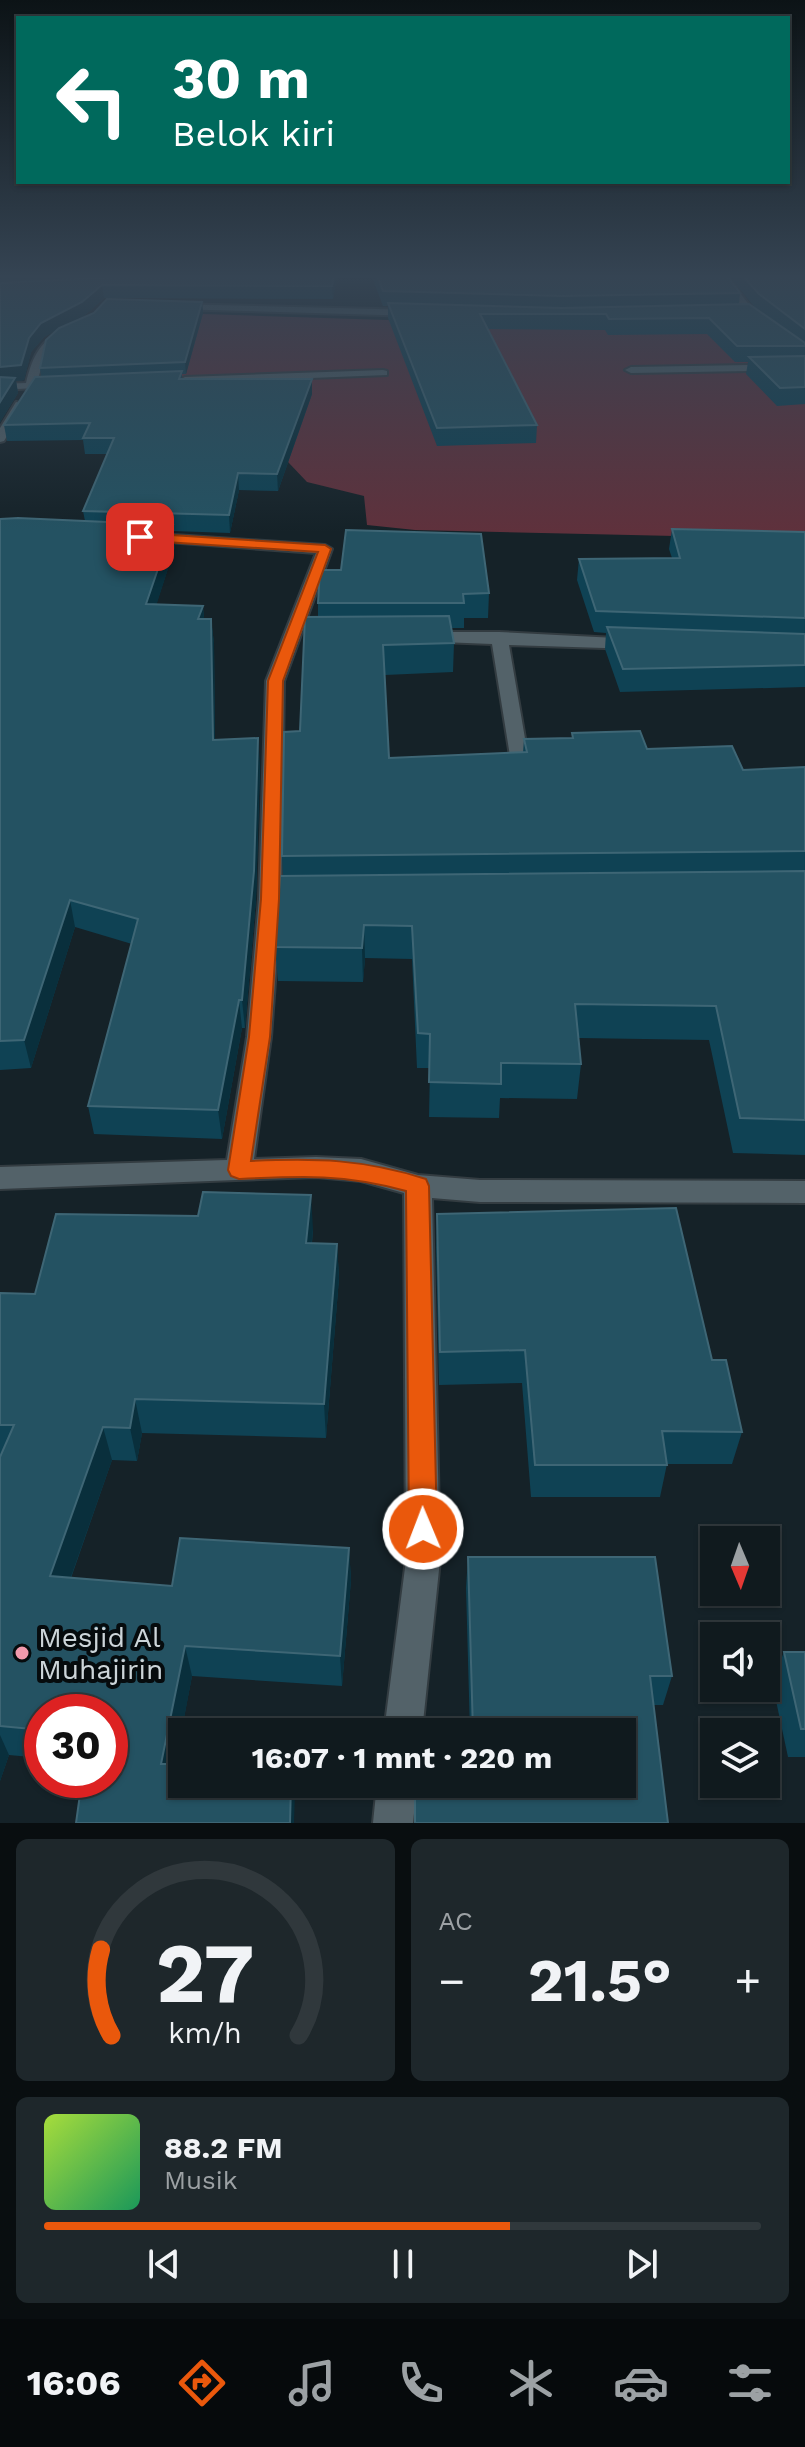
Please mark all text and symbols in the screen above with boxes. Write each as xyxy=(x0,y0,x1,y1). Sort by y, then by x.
text: 30 m xyxy=(172,46,310,112)
icon: left xyxy=(40,48,144,152)
text: Belok kiri xyxy=(172,113,335,155)
pin xyxy=(106,503,174,571)
icon: arrive xyxy=(118,515,162,559)
position arrow xyxy=(381,1487,465,1571)
north arrow xyxy=(700,1526,780,1606)
map controls xyxy=(700,1526,780,1798)
place label: Mesjid Al Muhajirin xyxy=(38,1621,163,1686)
button: sound xyxy=(700,1622,780,1702)
marker: Mesjid Al Muhajirin xyxy=(13,1644,31,1662)
speed limit sign: 30 xyxy=(24,1694,128,1798)
button: layers xyxy=(700,1718,780,1798)
text: 16:07 · 1 mnt · 220 m xyxy=(252,1740,552,1775)
text: AC xyxy=(439,1906,473,1936)
text: 27 xyxy=(156,1925,255,2022)
text: 21.5° xyxy=(528,1945,672,2016)
text: − xyxy=(439,1955,465,2007)
text: + xyxy=(734,1955,761,2007)
text: km/h xyxy=(168,2016,242,2050)
text: 88.2 FM xyxy=(164,2130,282,2165)
text: Musik xyxy=(164,2165,237,2195)
icon: previous xyxy=(142,2242,186,2286)
icon: pause xyxy=(381,2242,425,2286)
icon: next xyxy=(620,2242,664,2286)
icon: directions xyxy=(174,2355,230,2411)
icon: music xyxy=(284,2355,340,2411)
icon: phone xyxy=(393,2355,449,2411)
icon: climate xyxy=(503,2355,559,2411)
icon: car xyxy=(613,2355,669,2411)
icon: filters xyxy=(722,2355,778,2411)
text: 16:06 xyxy=(27,2362,121,2404)

